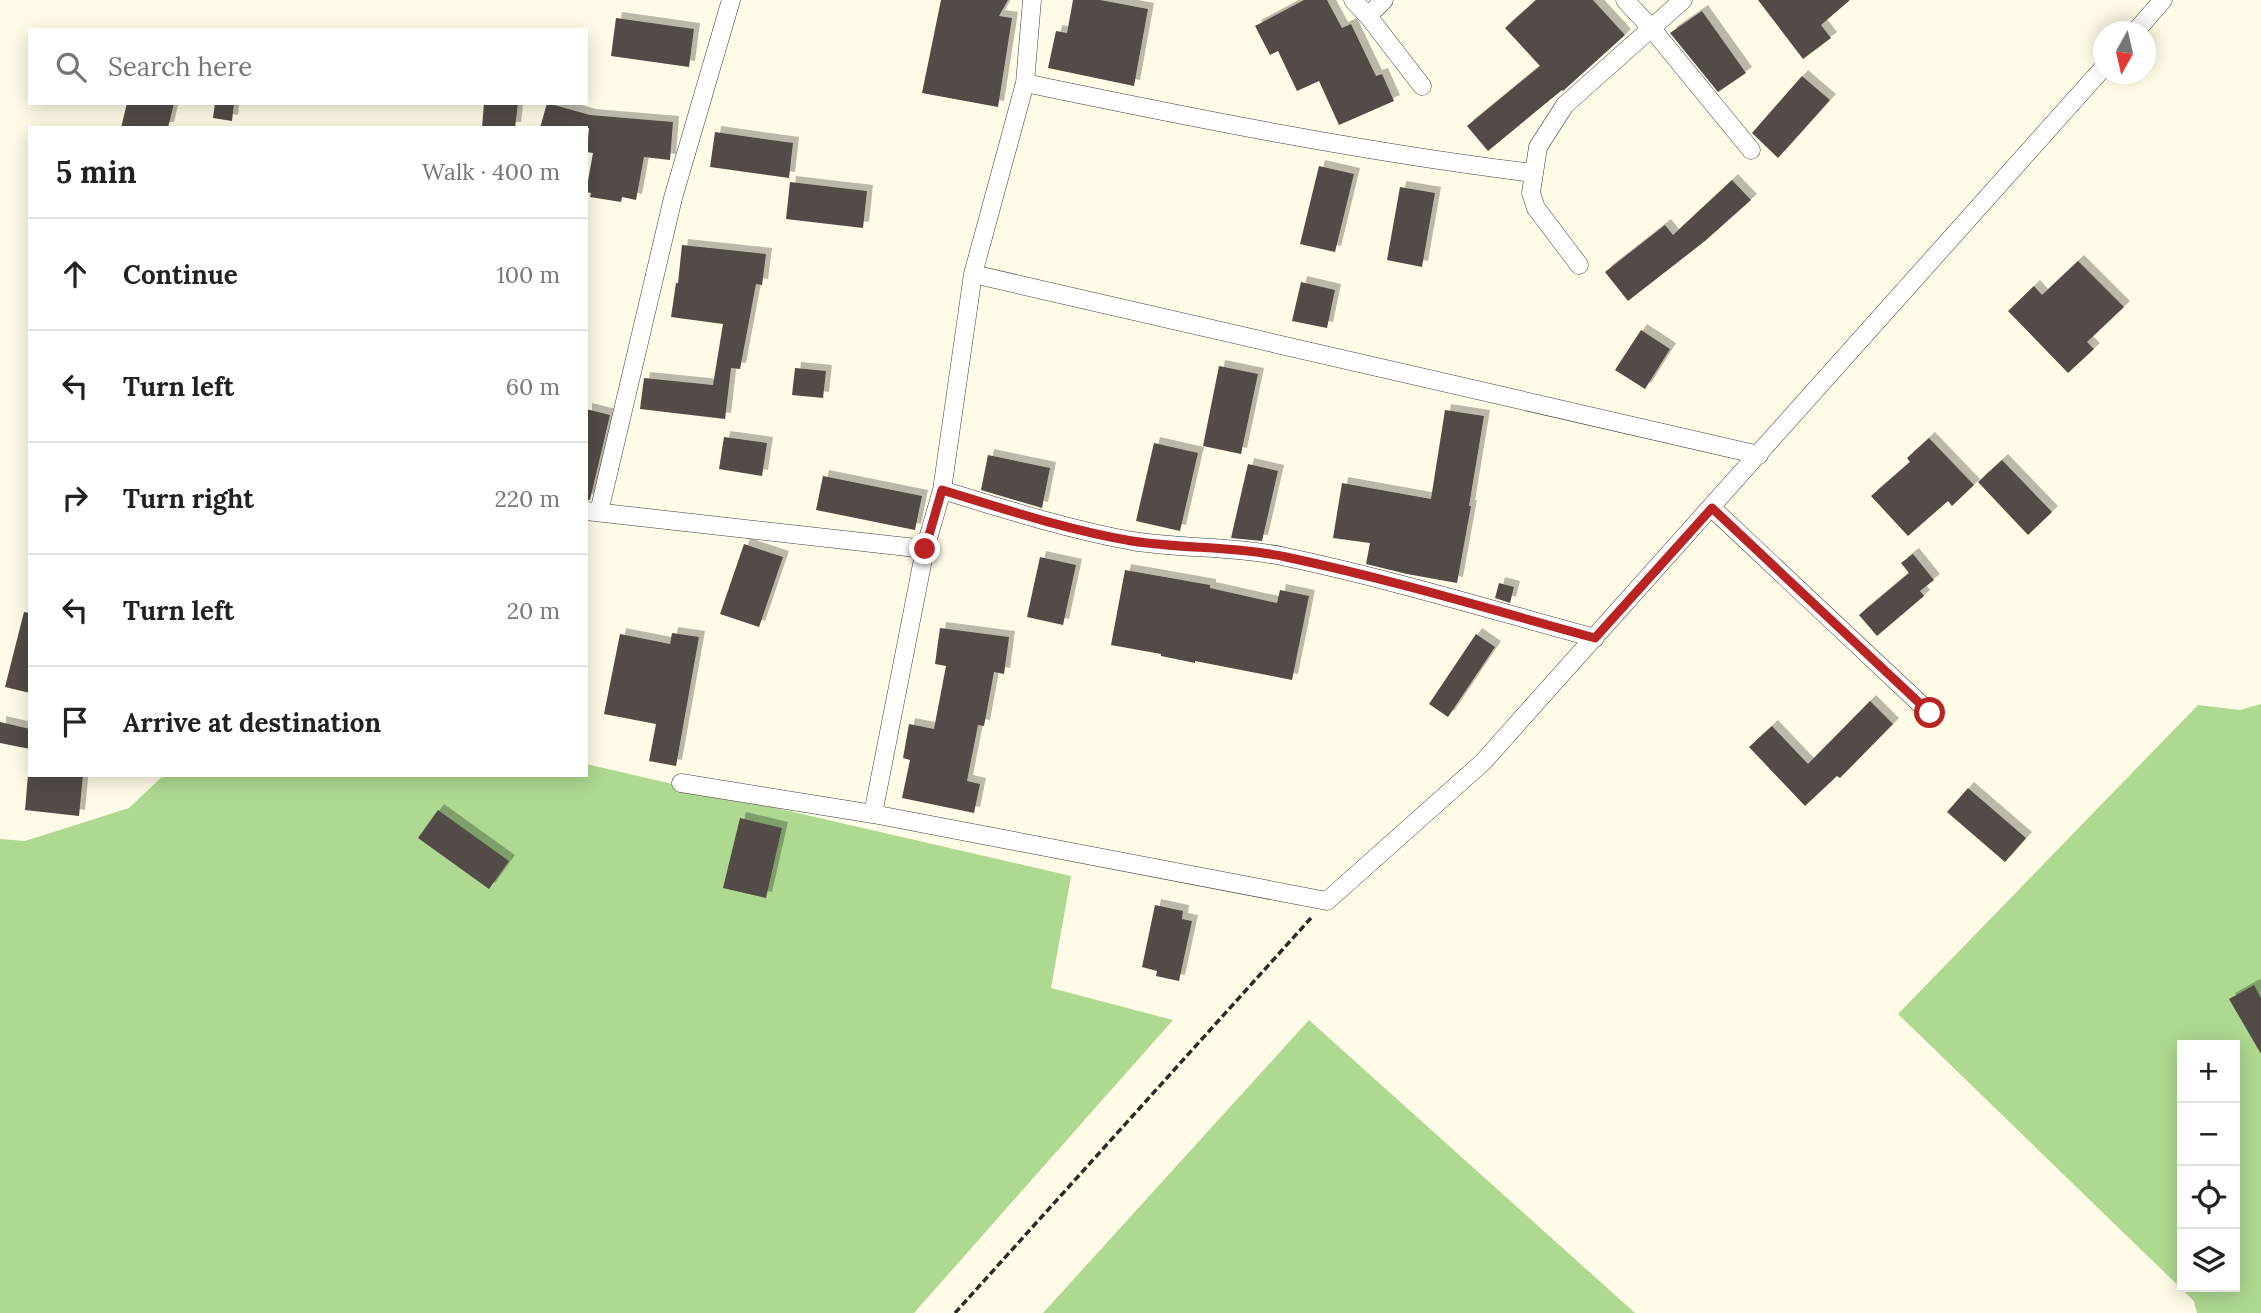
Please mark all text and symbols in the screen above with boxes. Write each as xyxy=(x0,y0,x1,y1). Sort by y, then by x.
north arrow xyxy=(2093,21,2156,84)
search box xyxy=(28,28,588,105)
icon: search xyxy=(52,48,90,86)
text: Search here xyxy=(108,50,252,83)
text: 5 min xyxy=(56,153,137,191)
text: Walk · 400 m xyxy=(422,157,560,186)
icon: ahead xyxy=(56,255,94,293)
text: Continue xyxy=(123,258,238,291)
text: 100 m xyxy=(496,260,560,289)
icon: left xyxy=(56,367,94,405)
text: Turn left xyxy=(123,370,234,403)
text: 60 m xyxy=(506,372,560,401)
icon: right xyxy=(56,479,94,517)
text: Turn right xyxy=(123,482,254,515)
text: 220 m xyxy=(494,484,560,513)
route end xyxy=(909,533,940,564)
icon: left xyxy=(56,591,94,629)
text: Turn left xyxy=(123,594,234,627)
text: 20 m xyxy=(507,596,560,625)
route start xyxy=(1914,697,1945,728)
icon: arrive xyxy=(56,703,94,741)
text: Arrive at destination xyxy=(123,706,381,739)
map controls xyxy=(2177,1040,2240,1292)
button: + xyxy=(2177,1040,2240,1103)
button: − xyxy=(2177,1103,2240,1166)
button: locate xyxy=(2177,1166,2240,1229)
button: layers xyxy=(2177,1229,2240,1292)

